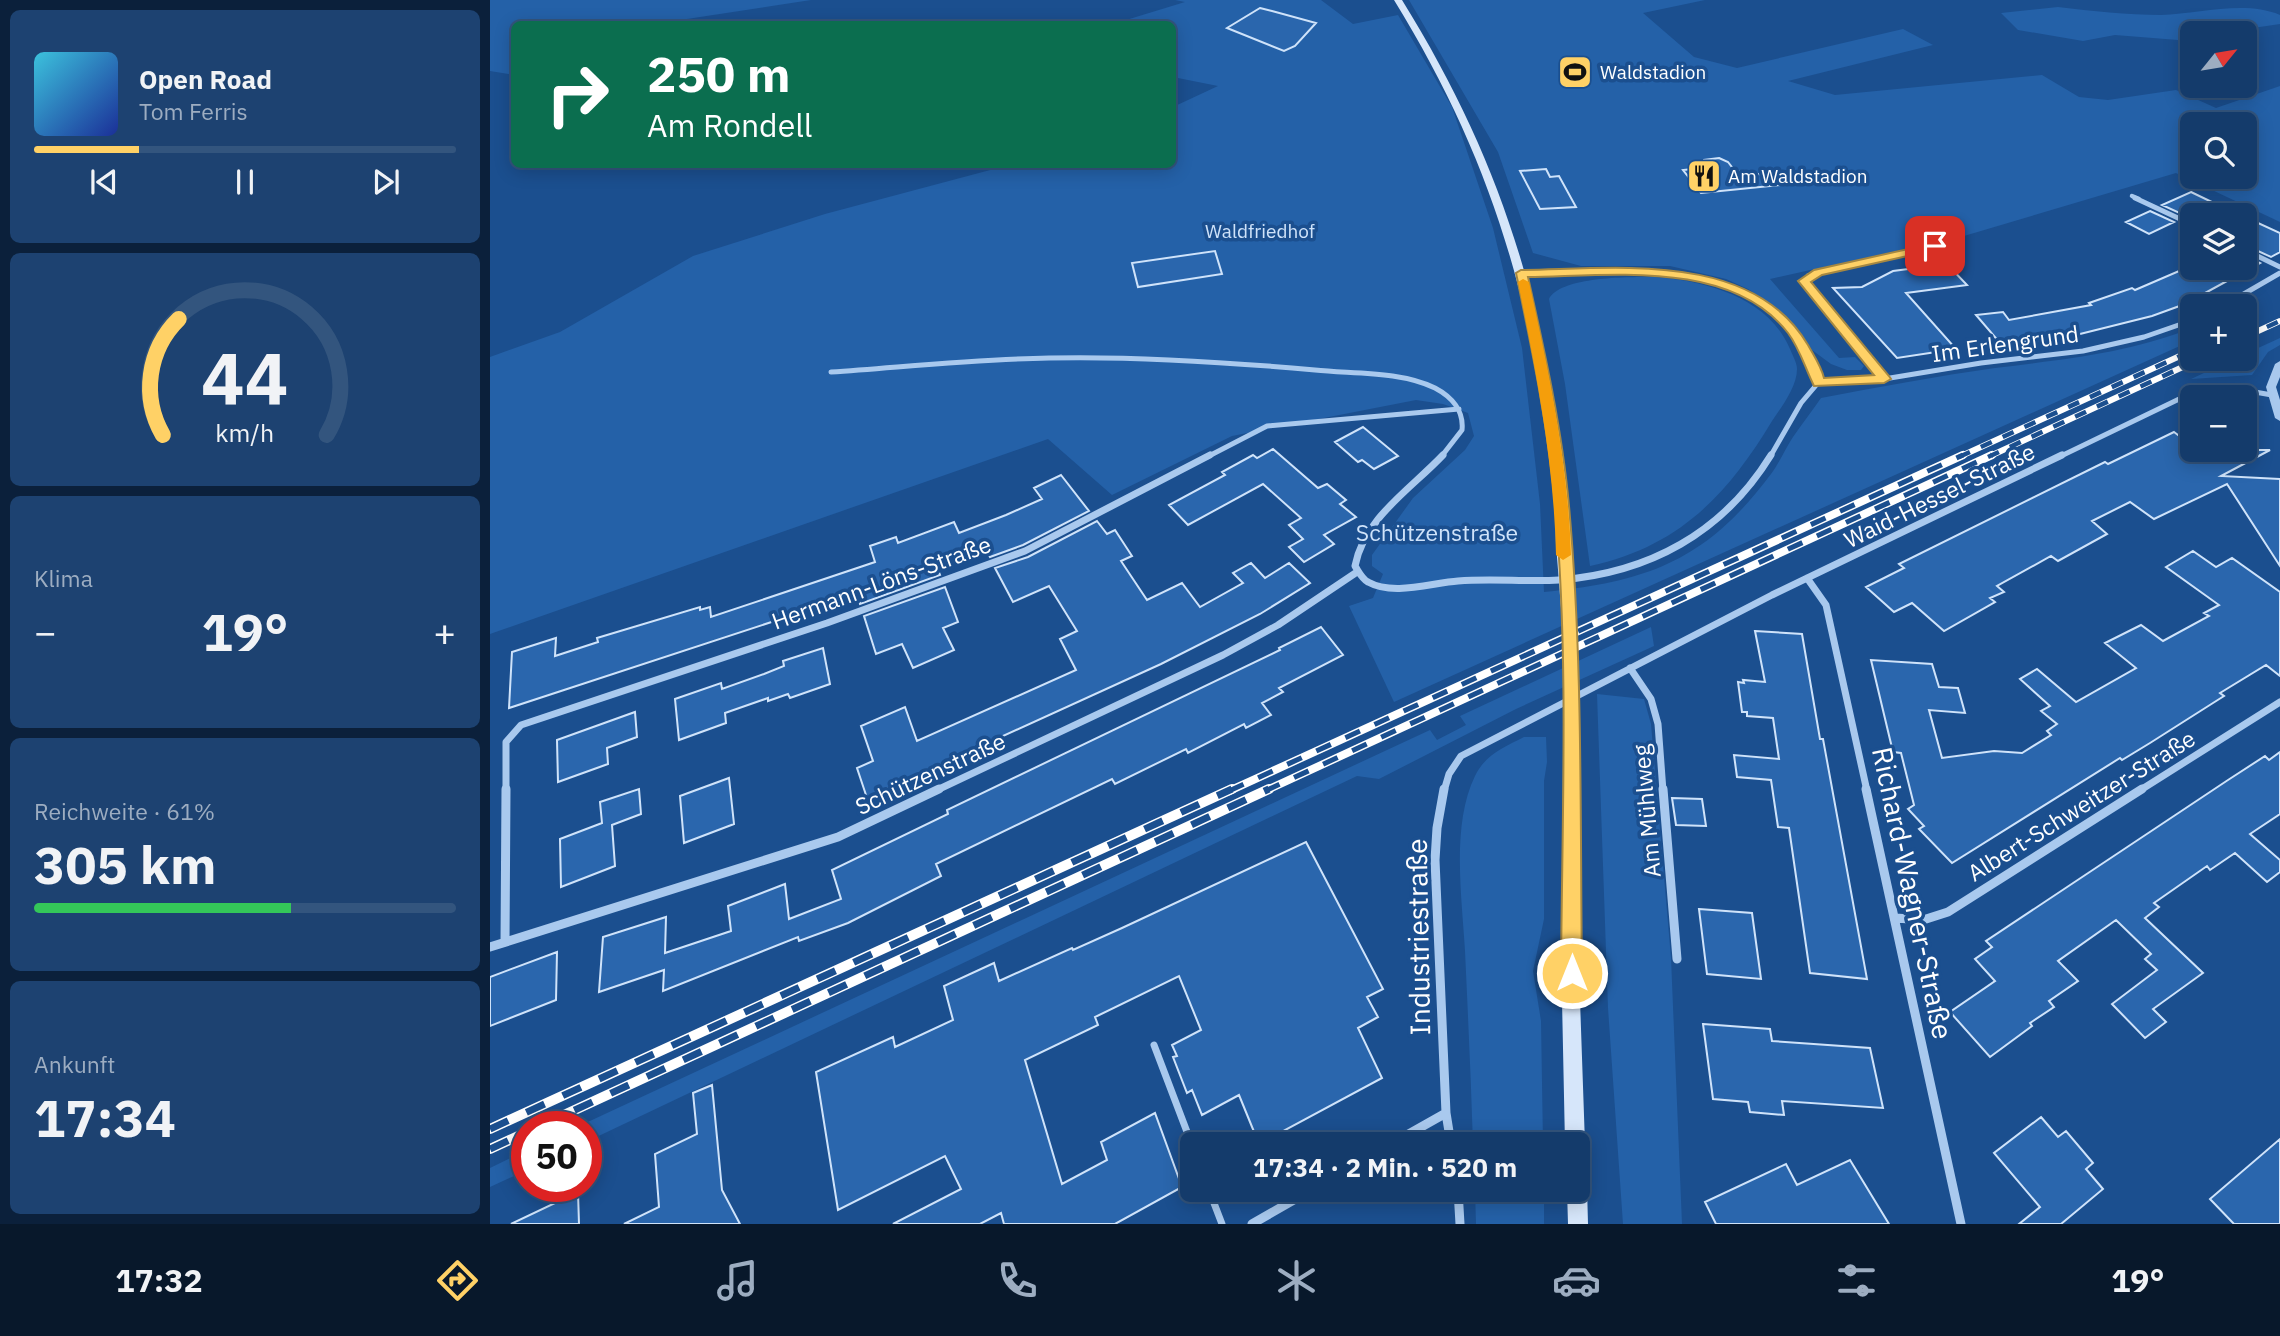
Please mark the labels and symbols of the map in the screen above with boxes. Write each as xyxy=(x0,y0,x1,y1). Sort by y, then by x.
north arrow xyxy=(2180,21,2258,98)
sports icon: Waldstadion xyxy=(1556,53,1594,91)
place label: Waldstadion xyxy=(1600,60,1706,84)
restaurant icon: Am Waldstadion xyxy=(1685,157,1723,195)
place label: Am Waldstadion xyxy=(1728,164,1867,188)
pin xyxy=(1905,216,1965,276)
park label: Waldfriedhof xyxy=(1205,219,1315,243)
street label: Im Erlengrund xyxy=(1929,318,2081,368)
street label: Waid-Hessel-Straße xyxy=(1839,436,2039,554)
park label: Schützenstraße xyxy=(1356,517,1518,547)
street label: Hermann-Löns-Straße xyxy=(767,528,995,636)
street label: Albert-Schweitzer-Straße xyxy=(1962,723,2200,887)
street label: Schützenstraße xyxy=(850,725,1010,821)
street label: Am Mühlweg xyxy=(1625,743,1667,879)
street label: Richard-Wagner-Straße xyxy=(1864,744,1962,1042)
street label: Industriestraße xyxy=(1398,838,1438,1036)
position arrow xyxy=(1535,936,1609,1010)
speed limit sign: 50 xyxy=(511,1111,602,1202)

